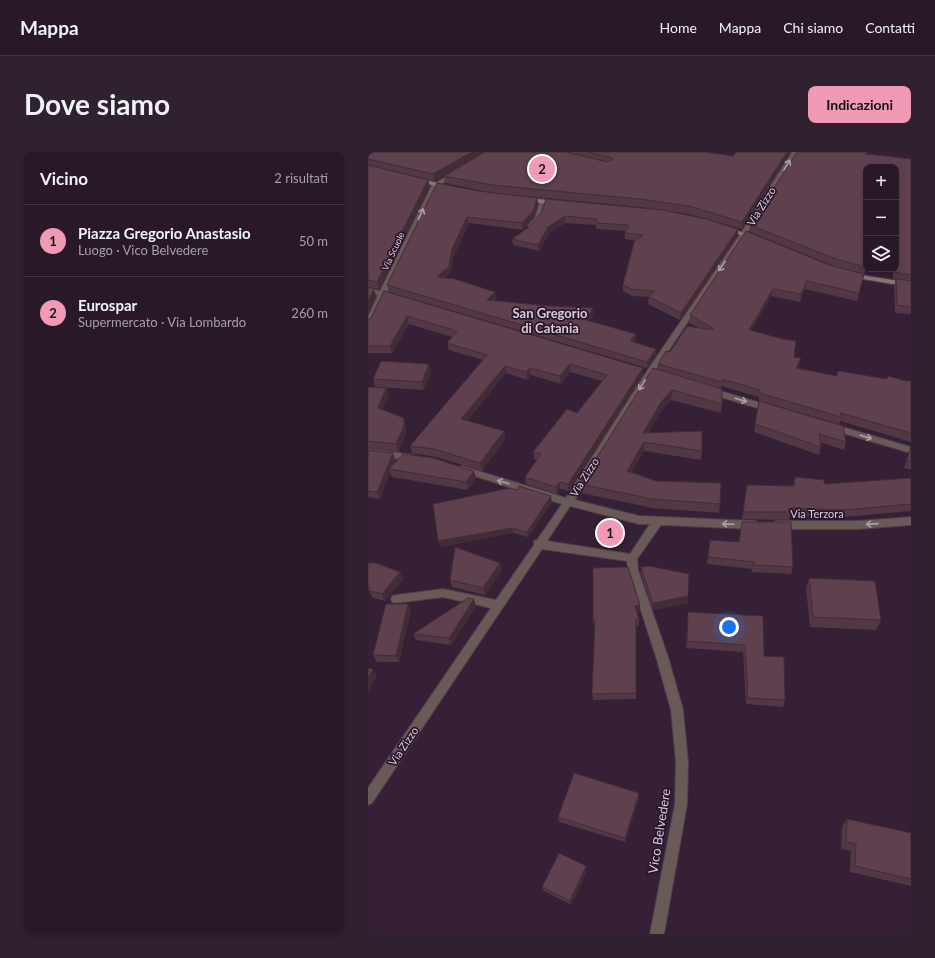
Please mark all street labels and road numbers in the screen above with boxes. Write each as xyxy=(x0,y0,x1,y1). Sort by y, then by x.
street label: Via Zizzo xyxy=(744,184,778,228)
street label: Via Scuole xyxy=(379,230,407,272)
street label: Via Zizzo xyxy=(567,455,601,499)
street label: Via Terzora xyxy=(790,507,844,520)
street label: Via Zizzo xyxy=(385,724,421,768)
street label: Vico Belvedere xyxy=(644,787,674,875)

